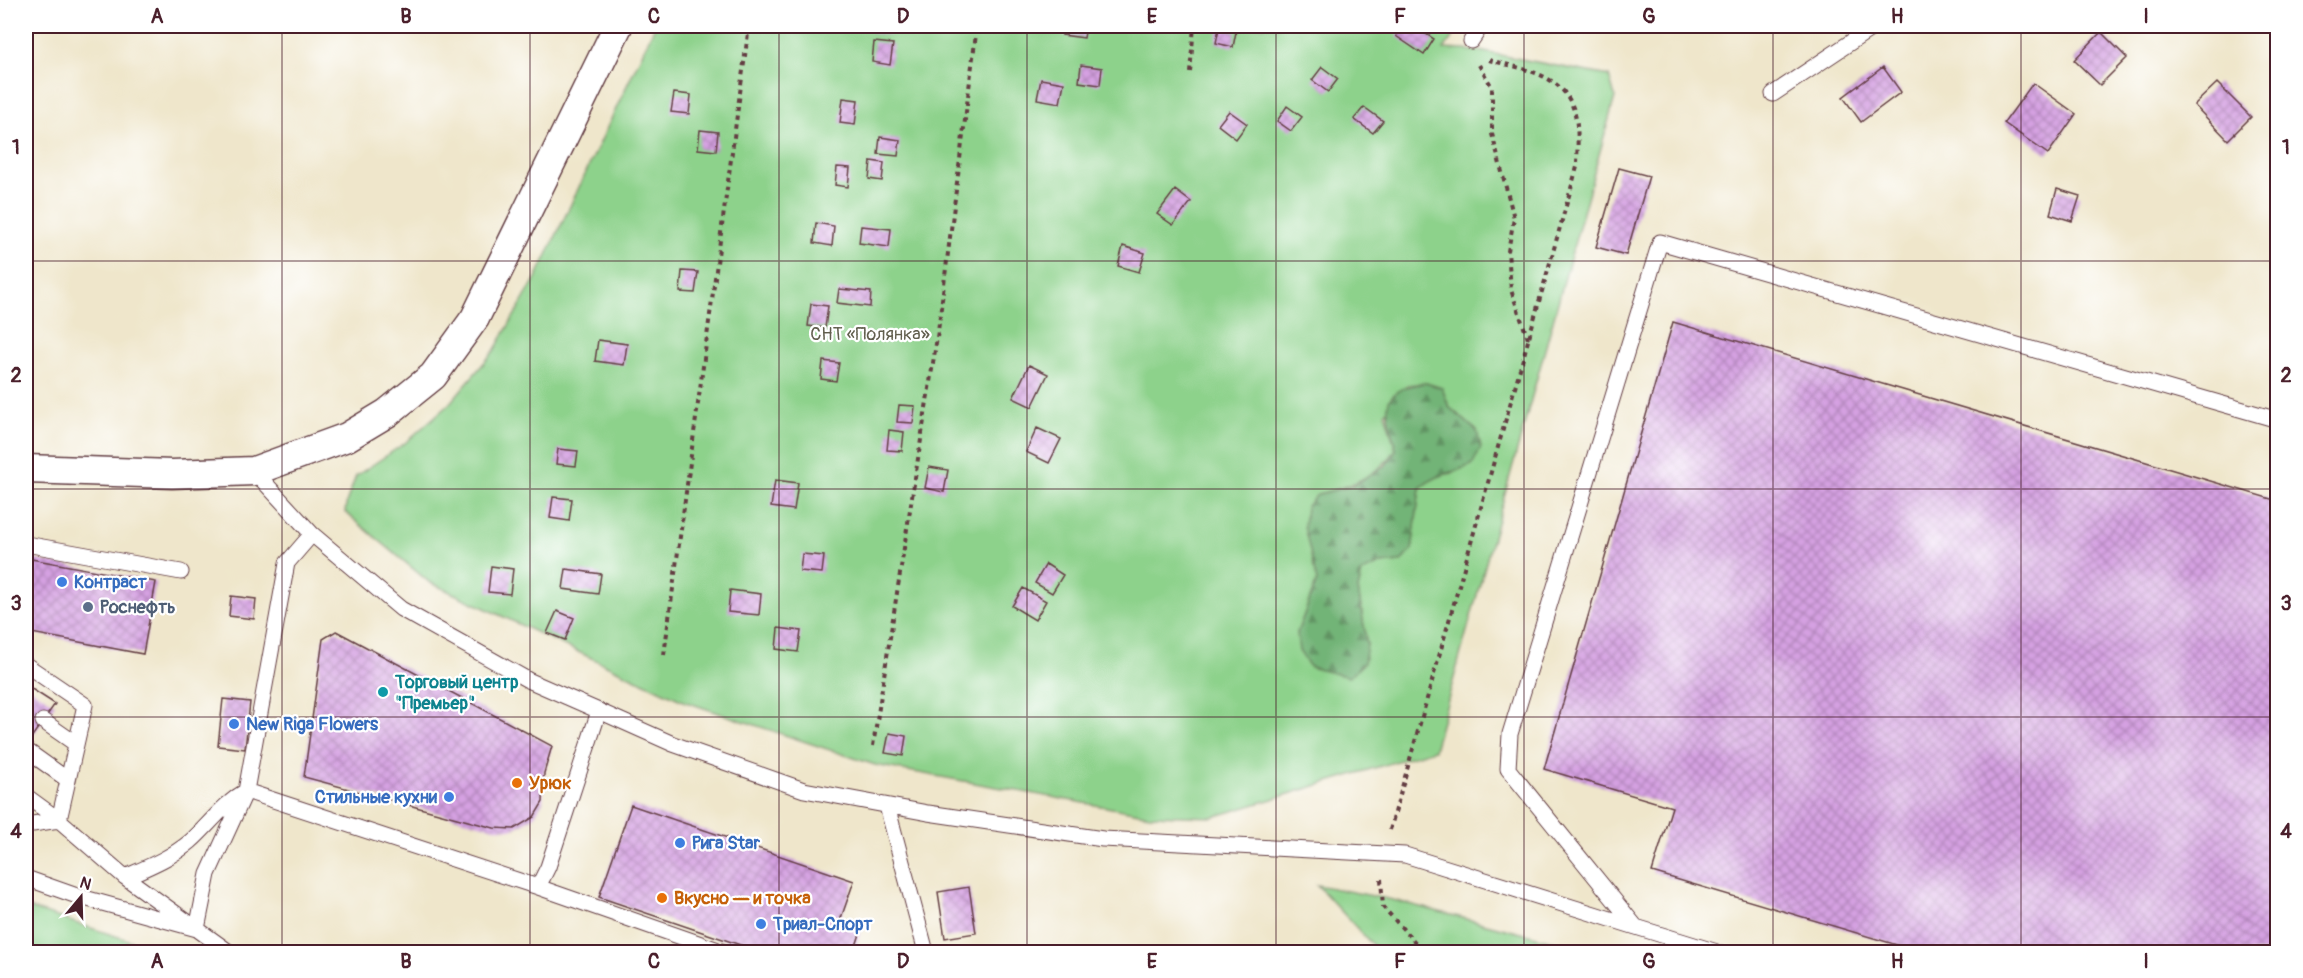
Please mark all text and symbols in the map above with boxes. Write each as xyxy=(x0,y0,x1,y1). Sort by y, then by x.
text: A xyxy=(151,4,164,29)
text: B xyxy=(400,4,412,29)
text: C xyxy=(648,4,660,29)
text: D xyxy=(897,4,910,29)
text: E xyxy=(1147,4,1158,29)
text: F xyxy=(1394,4,1406,29)
text: G xyxy=(1642,4,1656,29)
text: H xyxy=(1891,4,1904,29)
text: I xyxy=(2143,4,2149,29)
text: 1 xyxy=(12,135,20,160)
text: 1 xyxy=(2282,135,2290,160)
park label: СНТ «Полянка» xyxy=(810,323,930,346)
text: 2 xyxy=(10,363,22,388)
text: 2 xyxy=(2280,363,2292,388)
place label: Контраст xyxy=(74,571,148,594)
marker: Контраст xyxy=(55,575,69,589)
text: 3 xyxy=(10,591,22,616)
text: 3 xyxy=(2280,591,2292,616)
place label: Роснефть xyxy=(100,596,176,619)
marker: Роснефть xyxy=(81,600,95,614)
place label: Торговый центр "Премьер" xyxy=(394,671,519,715)
marker: Торговый центр "Премьер" xyxy=(376,685,390,699)
place label: New Riga Flowers xyxy=(246,713,379,736)
marker: New Riga Flowers xyxy=(227,717,241,731)
place label: Урюк xyxy=(529,772,572,795)
marker: Урюк xyxy=(510,776,524,790)
place label: Стильные кухни xyxy=(315,786,437,809)
marker: Стильные кухни xyxy=(442,790,456,804)
text: 4 xyxy=(10,819,22,844)
text: 4 xyxy=(2280,819,2292,844)
place label: Рига Star xyxy=(692,832,760,855)
marker: Рига Star xyxy=(673,836,687,850)
north arrow xyxy=(51,867,111,927)
text: N xyxy=(77,873,94,895)
place label: Вкусно — и точка xyxy=(674,887,811,910)
marker: Вкусно — и точка xyxy=(655,891,669,905)
place label: Триал-Спорт xyxy=(772,913,873,936)
marker: Триал-Спорт xyxy=(754,917,768,931)
text: A xyxy=(151,949,164,974)
text: B xyxy=(400,949,412,974)
text: C xyxy=(648,949,660,974)
text: D xyxy=(897,949,910,974)
text: E xyxy=(1147,949,1158,974)
text: F xyxy=(1394,949,1406,974)
text: G xyxy=(1642,949,1656,974)
text: H xyxy=(1891,949,1904,974)
text: I xyxy=(2143,949,2149,974)

